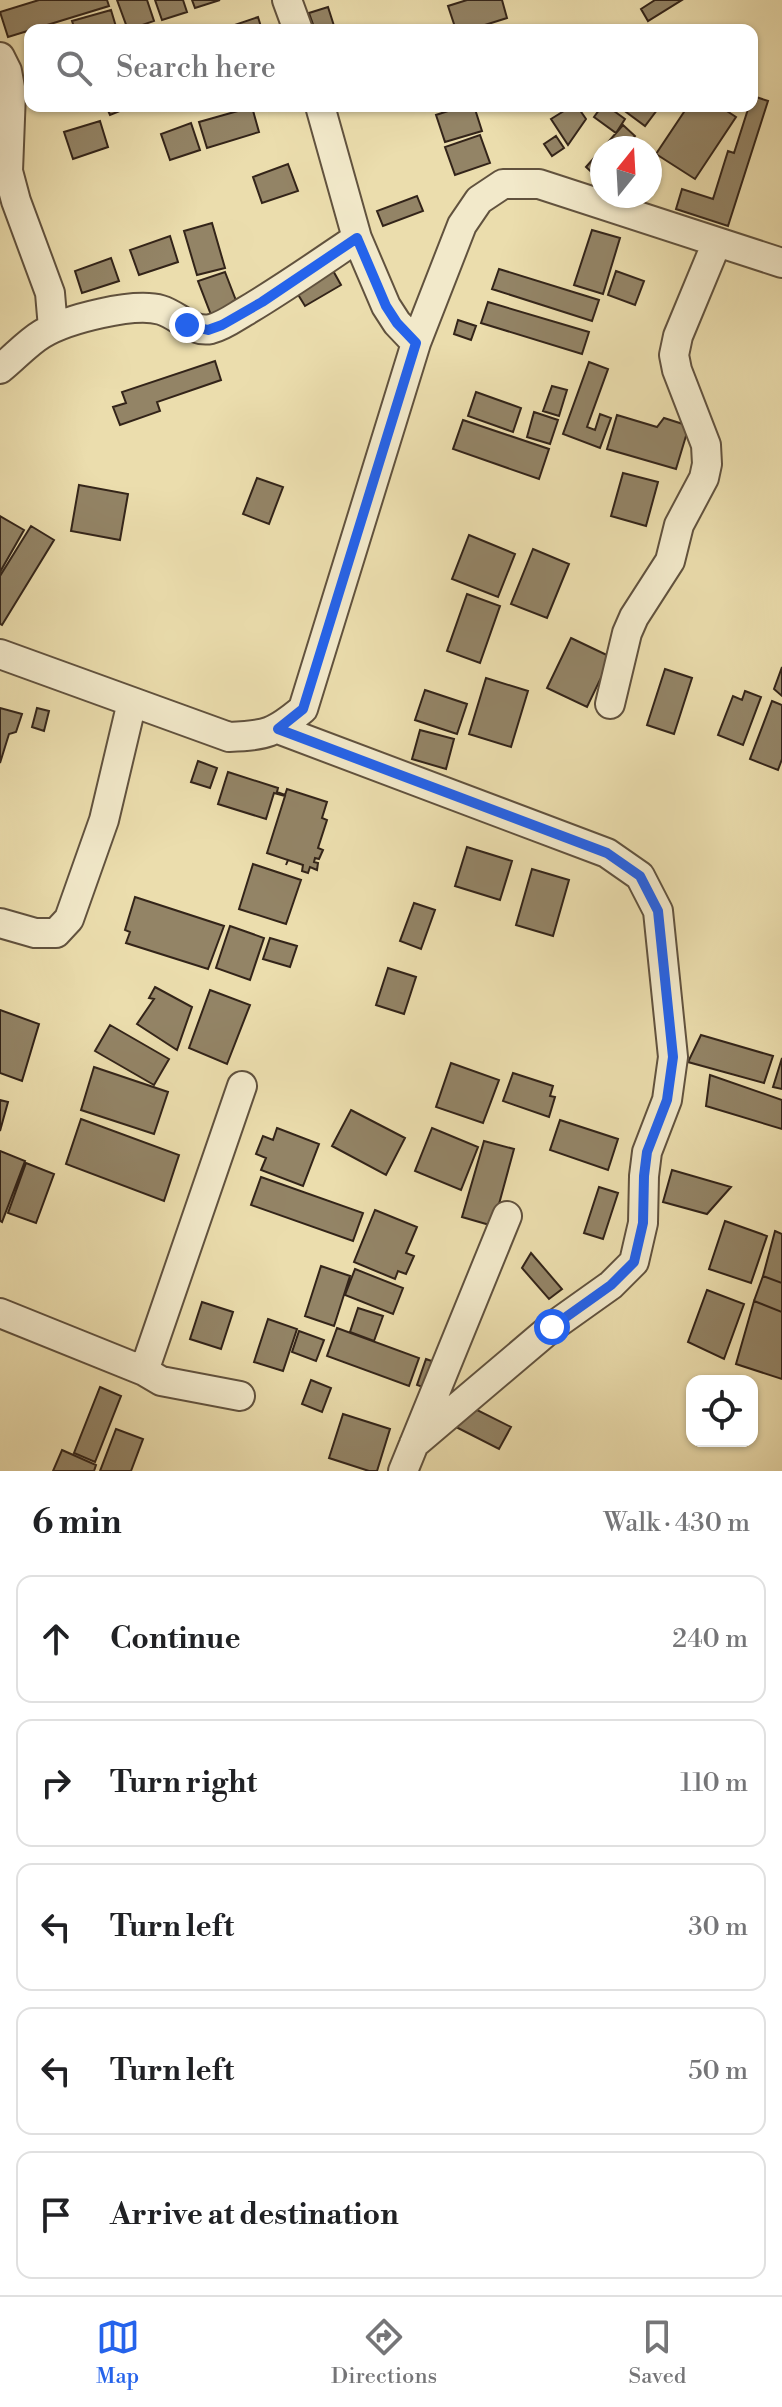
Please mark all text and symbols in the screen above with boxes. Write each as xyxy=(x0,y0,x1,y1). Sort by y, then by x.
search box xyxy=(24,24,758,112)
icon: search xyxy=(52,46,96,90)
text: Search here xyxy=(116,49,276,87)
north arrow xyxy=(590,136,662,208)
route end xyxy=(169,307,205,343)
route start xyxy=(534,1309,570,1345)
map controls xyxy=(686,1375,758,1447)
button: locate xyxy=(686,1375,758,1447)
text: 6 min xyxy=(32,1502,122,1544)
text: Walk · 430 m xyxy=(603,1507,750,1539)
icon: ahead xyxy=(34,1617,78,1661)
text: Continue xyxy=(110,1620,241,1658)
text: 240 m xyxy=(672,1623,748,1655)
icon: right xyxy=(34,1761,78,1805)
text: Turn right xyxy=(110,1764,257,1802)
text: 110 m xyxy=(680,1767,748,1799)
icon: left xyxy=(34,1905,78,1949)
text: Turn left xyxy=(110,1908,234,1946)
text: 30 m xyxy=(688,1911,748,1943)
icon: left xyxy=(34,2049,78,2093)
text: Turn left xyxy=(110,2052,234,2090)
text: 50 m xyxy=(688,2055,748,2087)
icon: arrive xyxy=(34,2193,78,2237)
text: Arrive at destination xyxy=(110,2196,399,2234)
tab: Map xyxy=(96,2315,140,2390)
tab: Directions xyxy=(331,2315,437,2390)
tab: Saved xyxy=(629,2315,686,2390)

